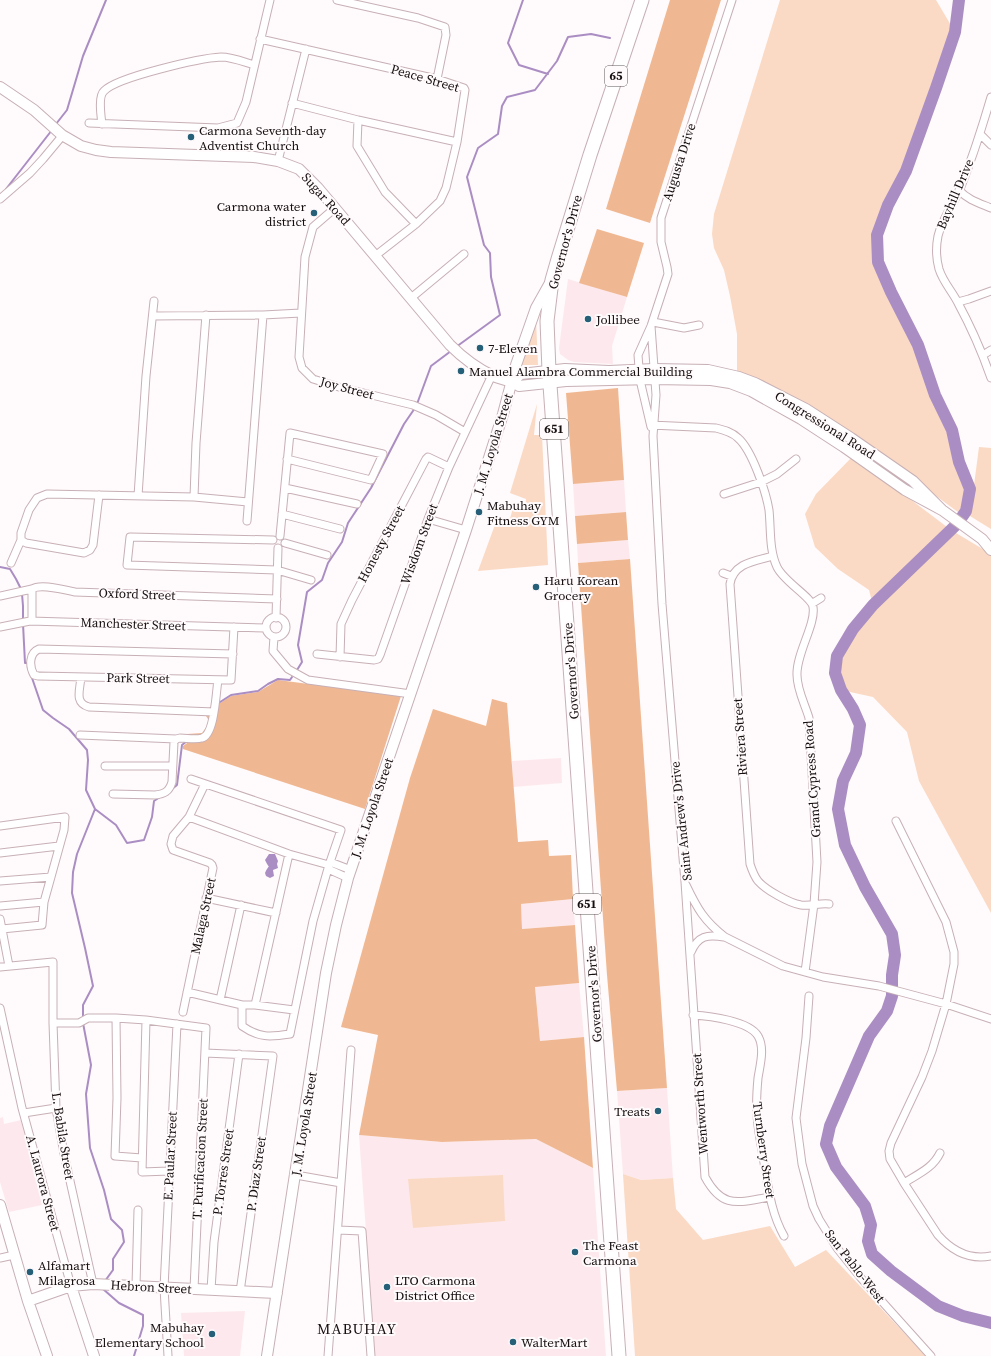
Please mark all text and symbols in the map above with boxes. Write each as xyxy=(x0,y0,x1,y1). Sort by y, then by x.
street label: Peace Street xyxy=(389,60,462,96)
road number: 65 xyxy=(605,66,627,86)
street label: Augusta Drive xyxy=(658,121,700,203)
place label: Carmona Seventh-day Adventist Church xyxy=(199,122,326,154)
marker: Carmona Seventh-day Adventist Church xyxy=(186,132,196,142)
street label: Bayhill Drive xyxy=(933,156,978,232)
street label: Sugar Road xyxy=(298,169,354,229)
street label: Governor's Drive xyxy=(544,193,586,291)
place label: Carmona water district xyxy=(217,198,307,230)
marker: Carmona water district xyxy=(309,208,319,218)
place label: Jollibee xyxy=(595,311,640,328)
marker: Jollibee xyxy=(583,314,593,324)
place label: 7-Eleven xyxy=(488,340,538,357)
marker: 7-Eleven xyxy=(475,343,485,353)
place label: Manuel Alambra Commercial Building xyxy=(469,363,693,380)
marker: Manuel Alambra Commercial Building xyxy=(456,366,466,376)
street label: Joy Street xyxy=(317,372,376,404)
street label: Congressional Road xyxy=(772,387,879,463)
street label: J. M. Loyola Street xyxy=(469,391,517,498)
road number: 651 xyxy=(540,419,568,439)
place label: Mabuhay Fitness GYM xyxy=(487,497,560,529)
street label: Wisdom Street xyxy=(397,501,442,587)
street label: Honesty Street xyxy=(354,502,409,585)
marker: Mabuhay Fitness GYM xyxy=(474,507,484,517)
place label: Haru Korean Grocery xyxy=(544,572,619,604)
marker: Haru Korean Grocery xyxy=(531,582,541,592)
street label: Oxford Street xyxy=(98,584,177,604)
street label: Manchester Street xyxy=(80,614,187,634)
street label: Governor's Drive xyxy=(559,622,583,720)
street label: Park Street xyxy=(106,669,171,687)
street label: Riviera Street xyxy=(729,697,751,776)
street label: Grand Cypress Road xyxy=(799,719,825,838)
street label: J. M. Loyola Street xyxy=(347,755,397,861)
street label: Saint Andrew's Drive xyxy=(666,760,696,882)
street label: Malaga Street xyxy=(187,875,220,956)
road number: 651 xyxy=(573,894,601,914)
street label: Governor's Drive xyxy=(582,945,606,1043)
street label: Wentworth Street xyxy=(688,1052,712,1155)
street label: J. M. Loyola Street xyxy=(287,1070,321,1178)
street label: L. Babila Street xyxy=(48,1091,78,1181)
street label: T. Purificacion Street xyxy=(188,1097,212,1220)
street label: Turnberry Street xyxy=(749,1101,779,1200)
place label: Treats xyxy=(614,1103,650,1120)
marker: Treats xyxy=(653,1106,663,1116)
street label: E. Paular Street xyxy=(159,1110,181,1201)
street label: P. Torres Street xyxy=(209,1127,238,1216)
street label: A. Laurora Street xyxy=(22,1133,64,1234)
street label: P. Diaz Street xyxy=(242,1135,270,1213)
street label: San Pablo-West xyxy=(821,1226,889,1307)
place label: The Feast Carmona xyxy=(583,1237,639,1269)
marker: The Feast Carmona xyxy=(570,1247,580,1257)
place label: Alfamart Milagrosa xyxy=(38,1257,96,1289)
marker: Alfamart Milagrosa xyxy=(25,1267,35,1277)
place label: LTO Carmona District Office xyxy=(395,1272,476,1304)
street label: Hebron Street xyxy=(110,1276,193,1298)
marker: LTO Carmona District Office xyxy=(382,1282,392,1292)
district label: MABUHAY xyxy=(317,1318,397,1339)
place label: Mabuhay Elementary School xyxy=(95,1319,204,1351)
marker: Mabuhay Elementary School xyxy=(207,1329,217,1339)
place label: WalterMart xyxy=(521,1334,588,1351)
marker: WalterMart xyxy=(508,1337,518,1347)

